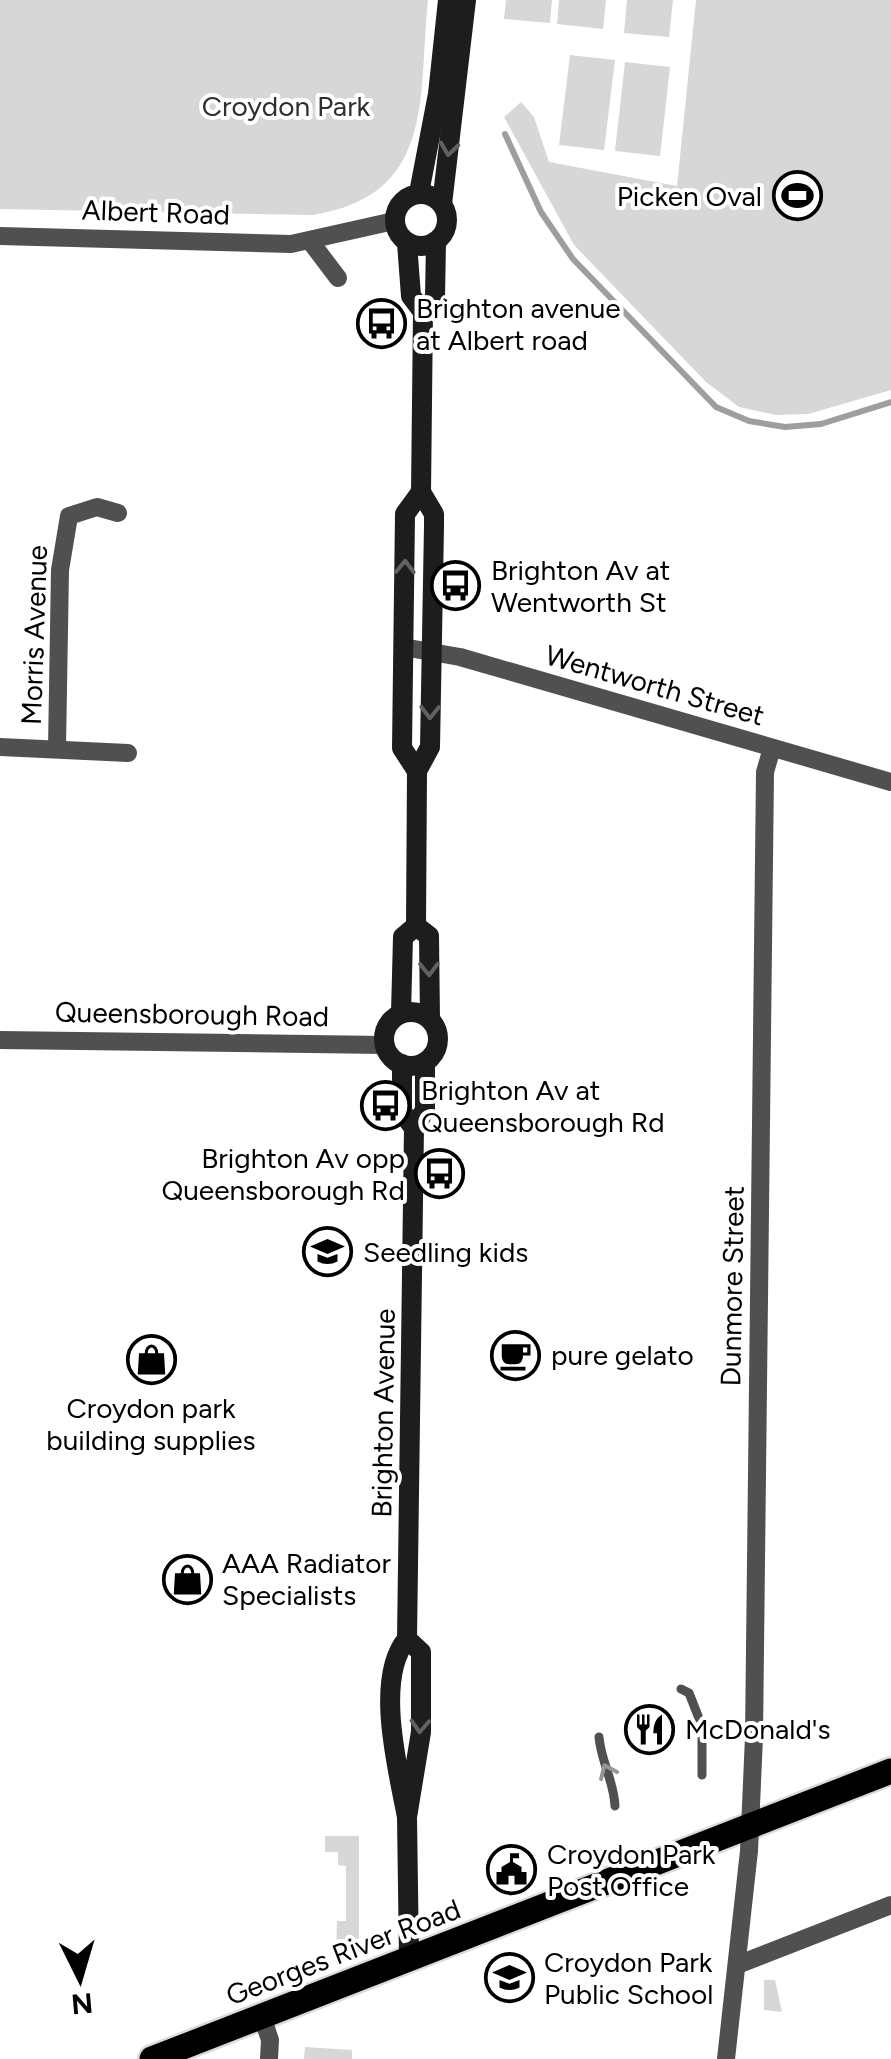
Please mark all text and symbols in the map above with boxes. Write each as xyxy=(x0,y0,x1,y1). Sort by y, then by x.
park label: Croydon Park xyxy=(202,89,371,123)
one-way arrow xyxy=(439,140,460,157)
sports icon: Picken Oval xyxy=(771,170,823,222)
place label: Picken Oval xyxy=(617,179,762,213)
street label: Albert Road xyxy=(81,192,231,232)
place label: Brighton avenue at Albert road xyxy=(416,291,621,357)
bus stop icon: Brighton avenue at Albert road xyxy=(355,298,407,350)
street label: Morris Avenue xyxy=(14,544,54,726)
place label: Brighton Av at Wentworth St xyxy=(491,553,670,619)
one-way arrow xyxy=(394,558,415,574)
bus stop icon: Brighton Av at Wentworth St xyxy=(430,560,482,612)
street label: Wentworth Street xyxy=(542,637,768,733)
one-way arrow xyxy=(420,704,441,720)
one-way arrow xyxy=(418,962,440,978)
street label: Queensborough Road xyxy=(55,995,329,1033)
place label: Brighton Av at Queensborough Rd xyxy=(421,1073,665,1139)
bus stop icon: Brighton Av at Queensborough Rd xyxy=(360,1080,412,1132)
place label: Brighton Av opp Queensborough Rd xyxy=(161,1141,405,1207)
bus stop icon: Brighton Av opp Queensborough Rd xyxy=(414,1148,466,1200)
street label: Dunmore Street xyxy=(713,1185,751,1387)
school or university icon: Seedling kids xyxy=(302,1226,354,1278)
place label: Seedling kids xyxy=(363,1235,528,1269)
street label: Brighton Avenue xyxy=(364,1308,402,1518)
cafe icon: pure gelato xyxy=(490,1329,542,1381)
shop icon: Croydon park building supplies xyxy=(125,1334,177,1386)
place label: pure gelato xyxy=(551,1338,694,1372)
place label: Croydon park building supplies xyxy=(46,1391,256,1457)
place label: AAA Radiator Specialists xyxy=(222,1546,392,1612)
shop icon: AAA Radiator Specialists xyxy=(161,1553,213,1605)
restaurant icon: McDonald's xyxy=(624,1703,676,1755)
place label: McDonald's xyxy=(685,1712,830,1746)
one-way arrow xyxy=(410,1718,431,1734)
one-way arrow xyxy=(599,1764,619,1782)
place label: Croydon Park Post Office xyxy=(547,1837,716,1903)
public building icon: Croydon Park Post Office xyxy=(486,1844,538,1896)
street label: Georges River Road xyxy=(221,1892,465,2012)
north arrow xyxy=(30,1929,130,2029)
place label: Croydon Park Public School xyxy=(544,1945,713,2011)
school or university icon: Croydon Park Public School xyxy=(483,1952,535,2004)
text: N xyxy=(70,1986,94,2022)

